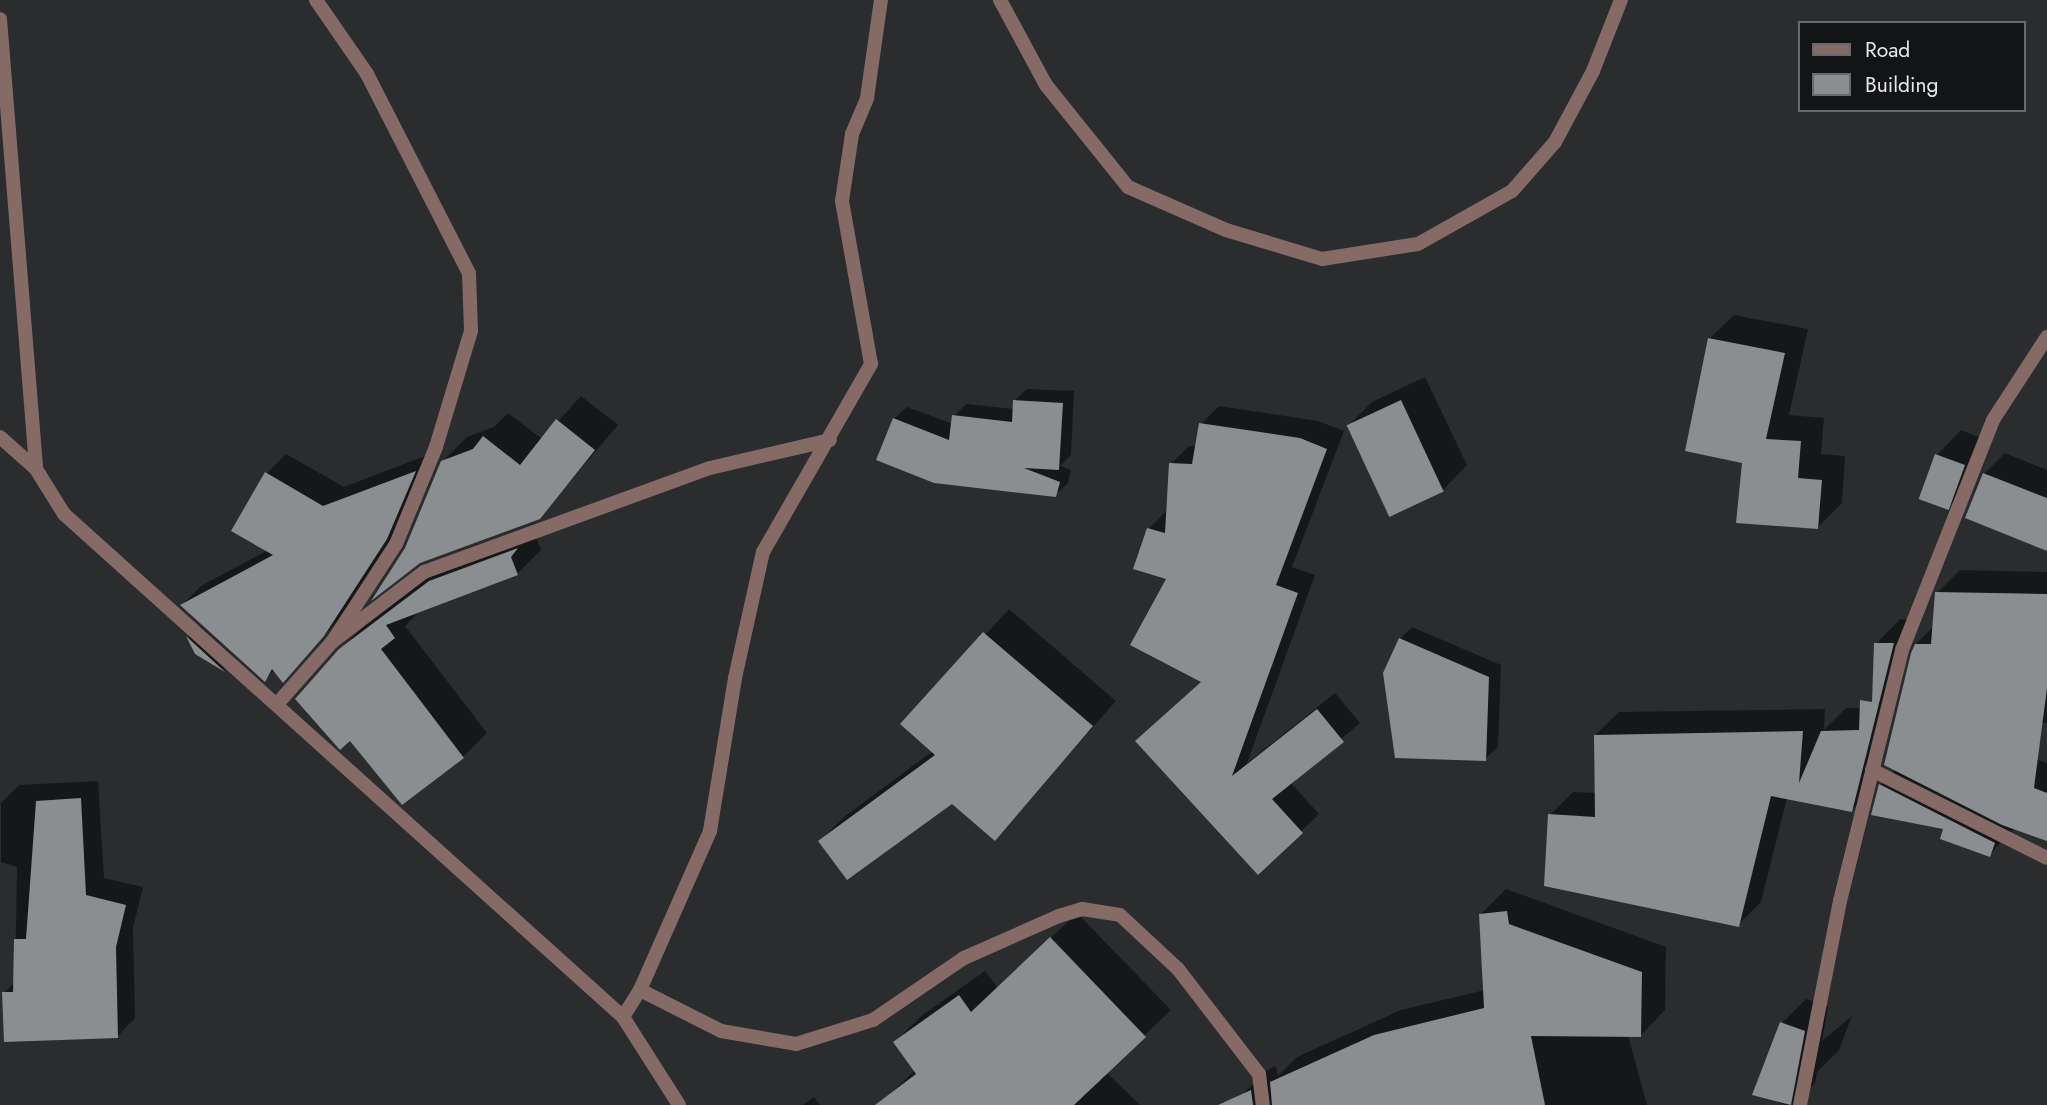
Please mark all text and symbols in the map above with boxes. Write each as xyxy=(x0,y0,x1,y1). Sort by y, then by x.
legend xyxy=(1798,21,2026,112)
text: Road xyxy=(1865,35,1910,65)
text: Building xyxy=(1865,70,1938,100)

